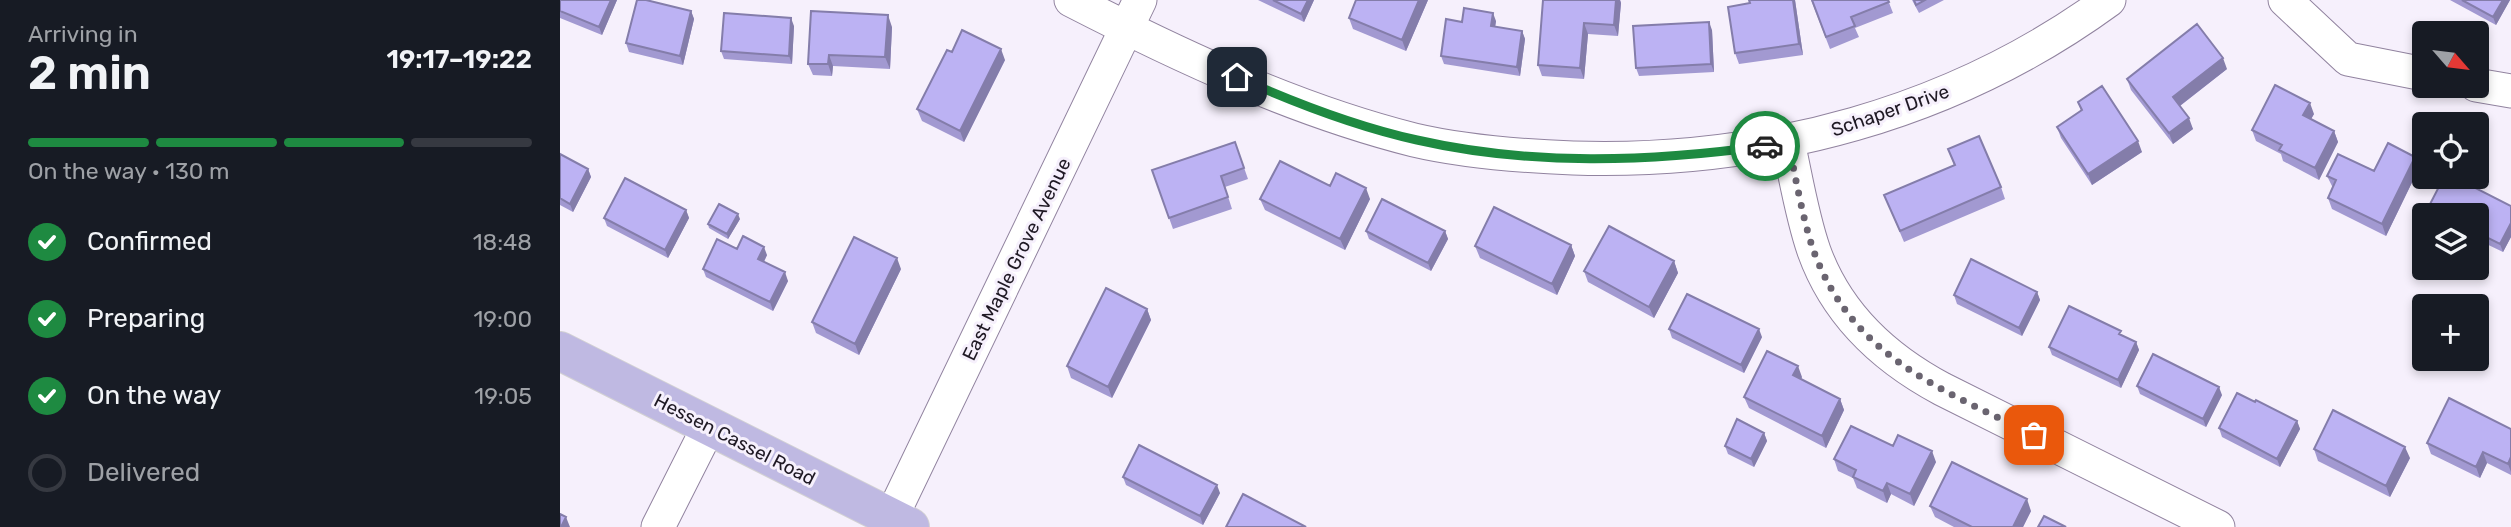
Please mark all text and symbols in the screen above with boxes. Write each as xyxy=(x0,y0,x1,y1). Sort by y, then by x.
text: Arriving in xyxy=(28,20,138,48)
north arrow xyxy=(2412,21,2488,98)
map controls xyxy=(2412,21,2489,371)
text: 19:17–19:22 xyxy=(386,44,532,75)
text: 2 min xyxy=(28,46,151,101)
pin xyxy=(1207,47,1267,107)
icon: home xyxy=(1218,58,1256,96)
street label: Schaper Drive xyxy=(1828,79,1952,141)
courier xyxy=(1730,111,1800,181)
button: locate xyxy=(2412,112,2489,189)
icon: car xyxy=(1746,127,1784,165)
street label: East Maple Grove Avenue xyxy=(957,154,1076,364)
text: On the way · 130 m xyxy=(28,157,229,185)
button: layers xyxy=(2412,203,2489,280)
icon: check xyxy=(28,223,66,261)
text: Confirmed xyxy=(87,226,212,257)
text: 18:48 xyxy=(473,228,532,256)
button: + xyxy=(2412,294,2489,371)
icon: check xyxy=(28,300,66,338)
text: Preparing xyxy=(87,303,205,334)
text: 19:00 xyxy=(473,305,532,333)
icon: check xyxy=(28,377,66,415)
text: On the way xyxy=(87,380,221,411)
text: 19:05 xyxy=(474,382,532,410)
street label: Hessen Cassel Road xyxy=(650,389,819,490)
pin xyxy=(2004,405,2064,465)
icon: bag xyxy=(2015,416,2053,454)
text: Delivered xyxy=(87,457,200,488)

